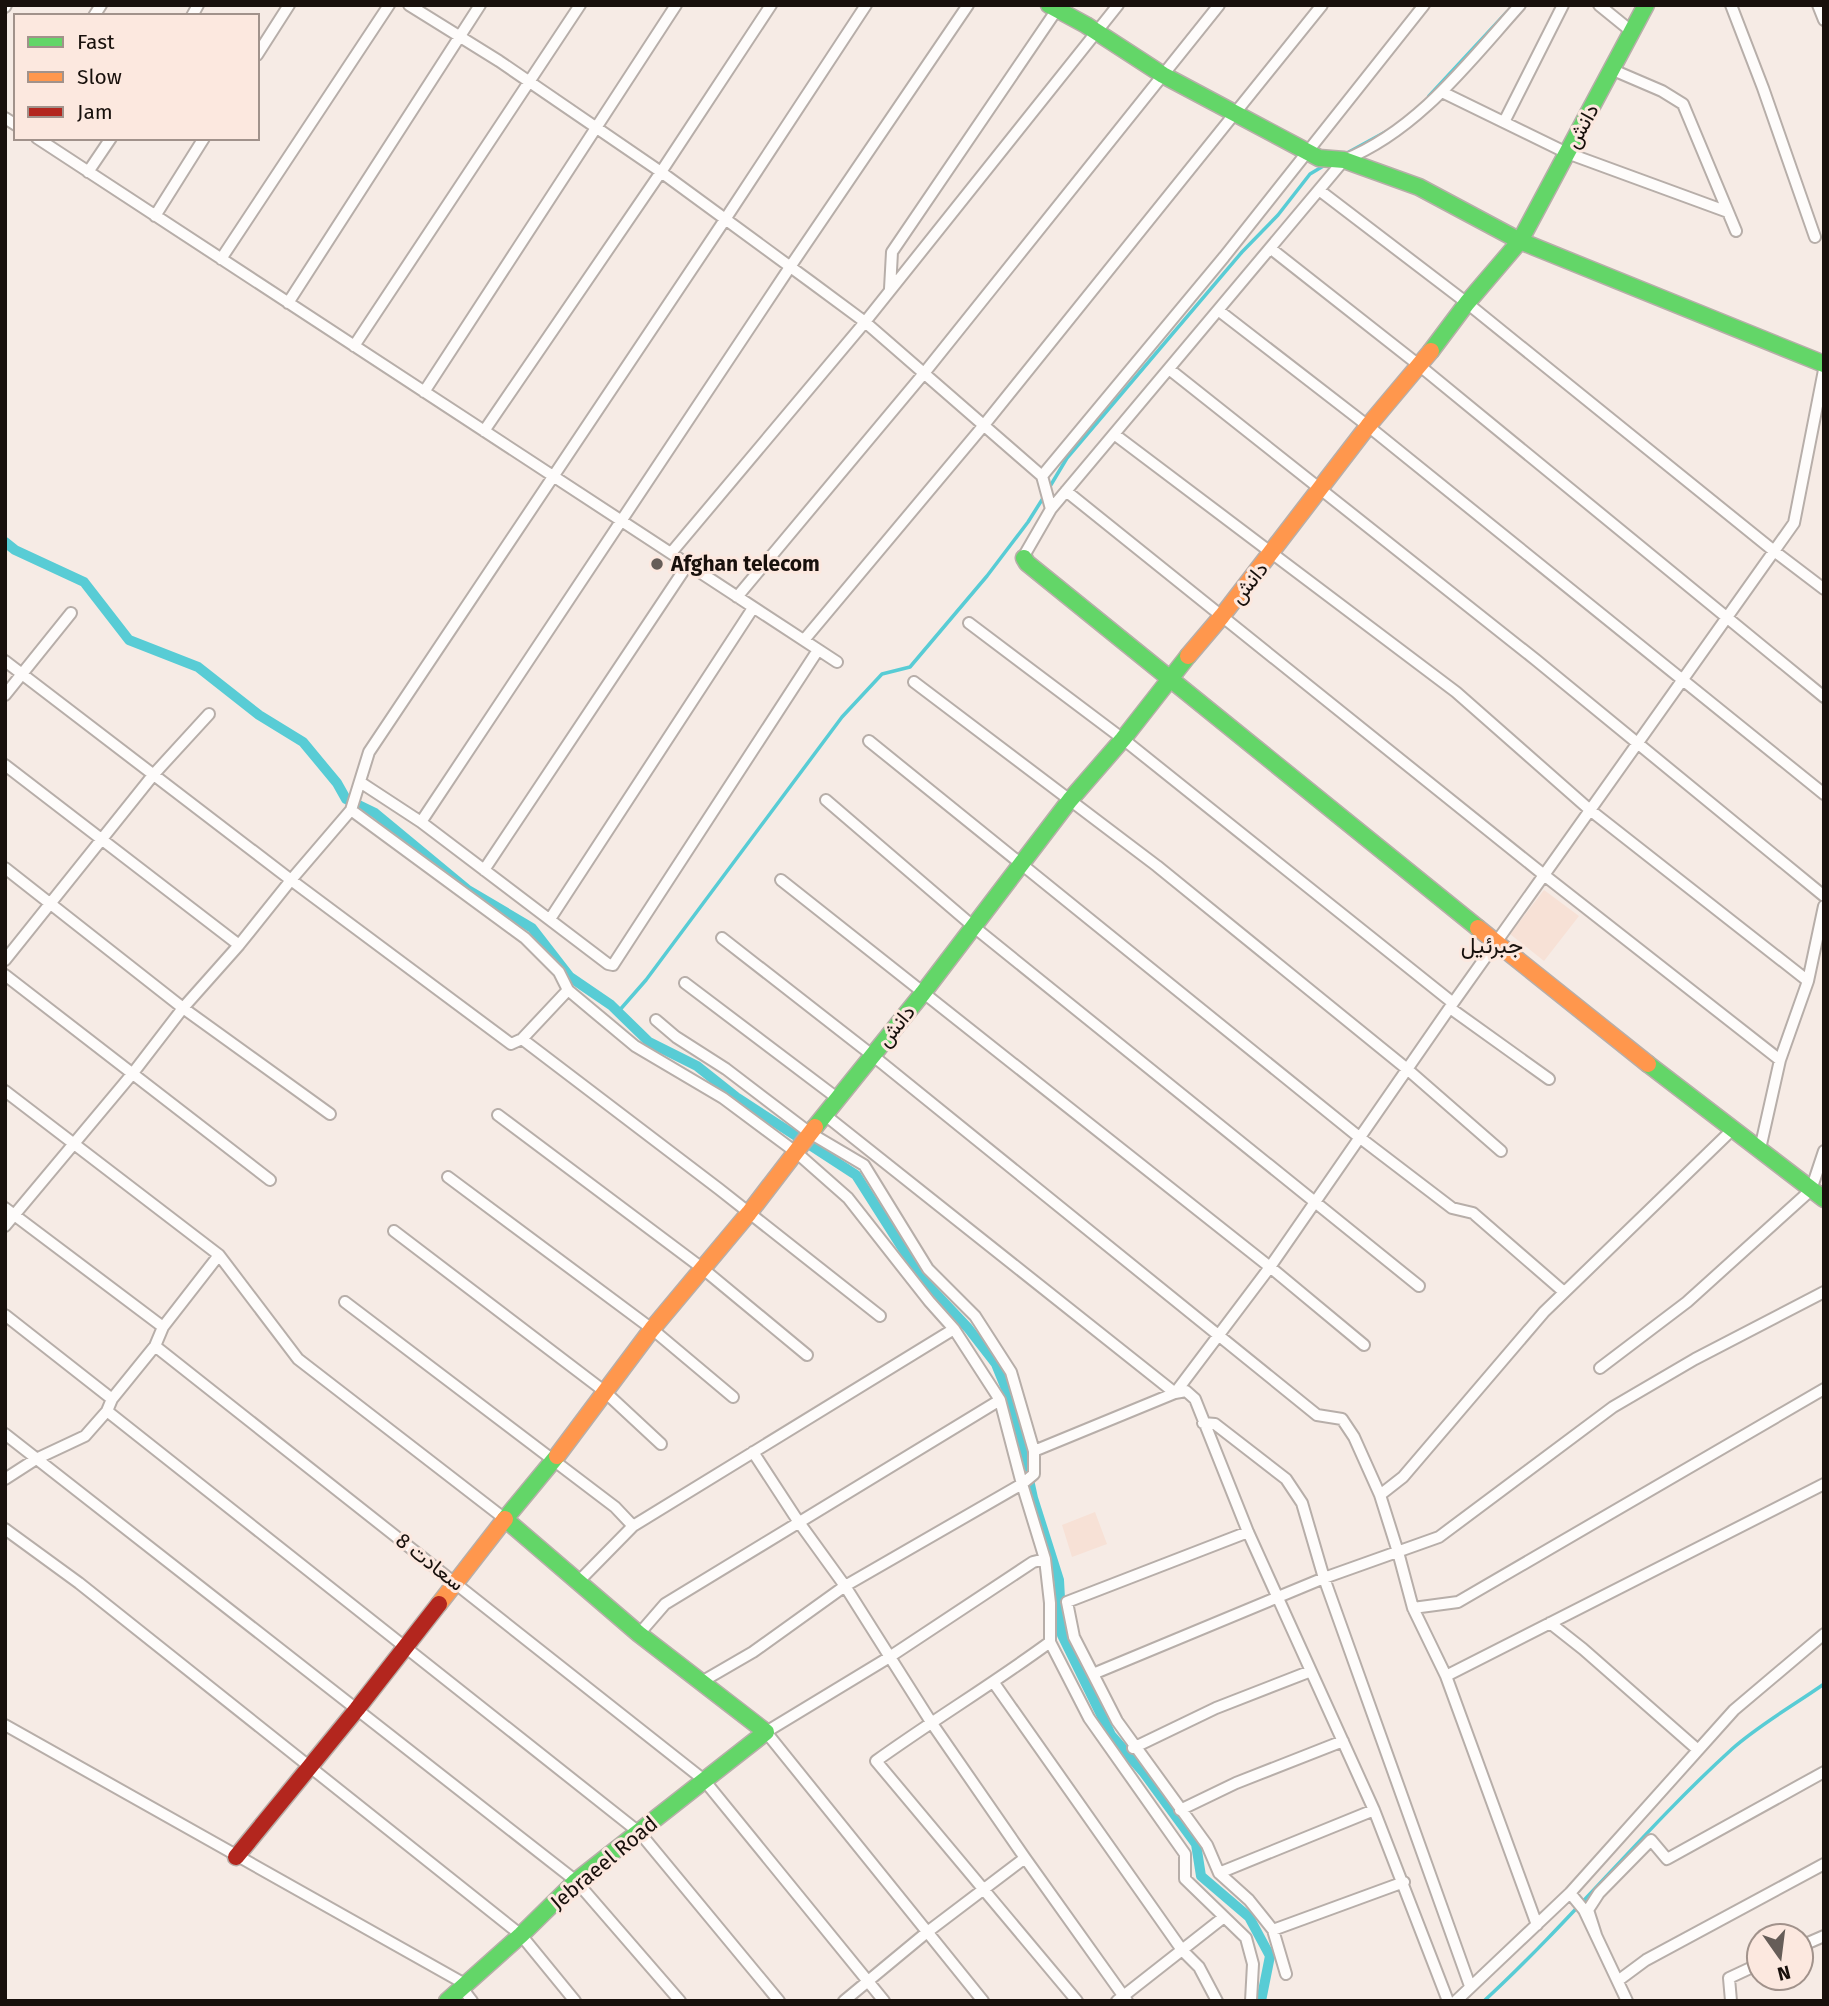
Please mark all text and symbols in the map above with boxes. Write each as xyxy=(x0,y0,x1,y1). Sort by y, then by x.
legend xyxy=(14,14,259,140)
text: Fast xyxy=(77,29,115,55)
text: Slow xyxy=(77,64,122,90)
text: Jam xyxy=(77,99,113,125)
street label: دانش xyxy=(1559,99,1605,153)
place label: Afghan telecom xyxy=(670,551,820,577)
marker: Afghan telecom xyxy=(649,556,665,572)
street label: دانش xyxy=(1224,557,1274,609)
district label: جبرئیل xyxy=(1461,931,1523,960)
street label: دانش xyxy=(871,1000,921,1052)
street label: سعادت 8 xyxy=(391,1527,469,1597)
street label: Jebraeel Road xyxy=(545,1811,663,1915)
north arrow xyxy=(1745,1922,1815,1992)
text: N xyxy=(1775,1960,1793,1986)

